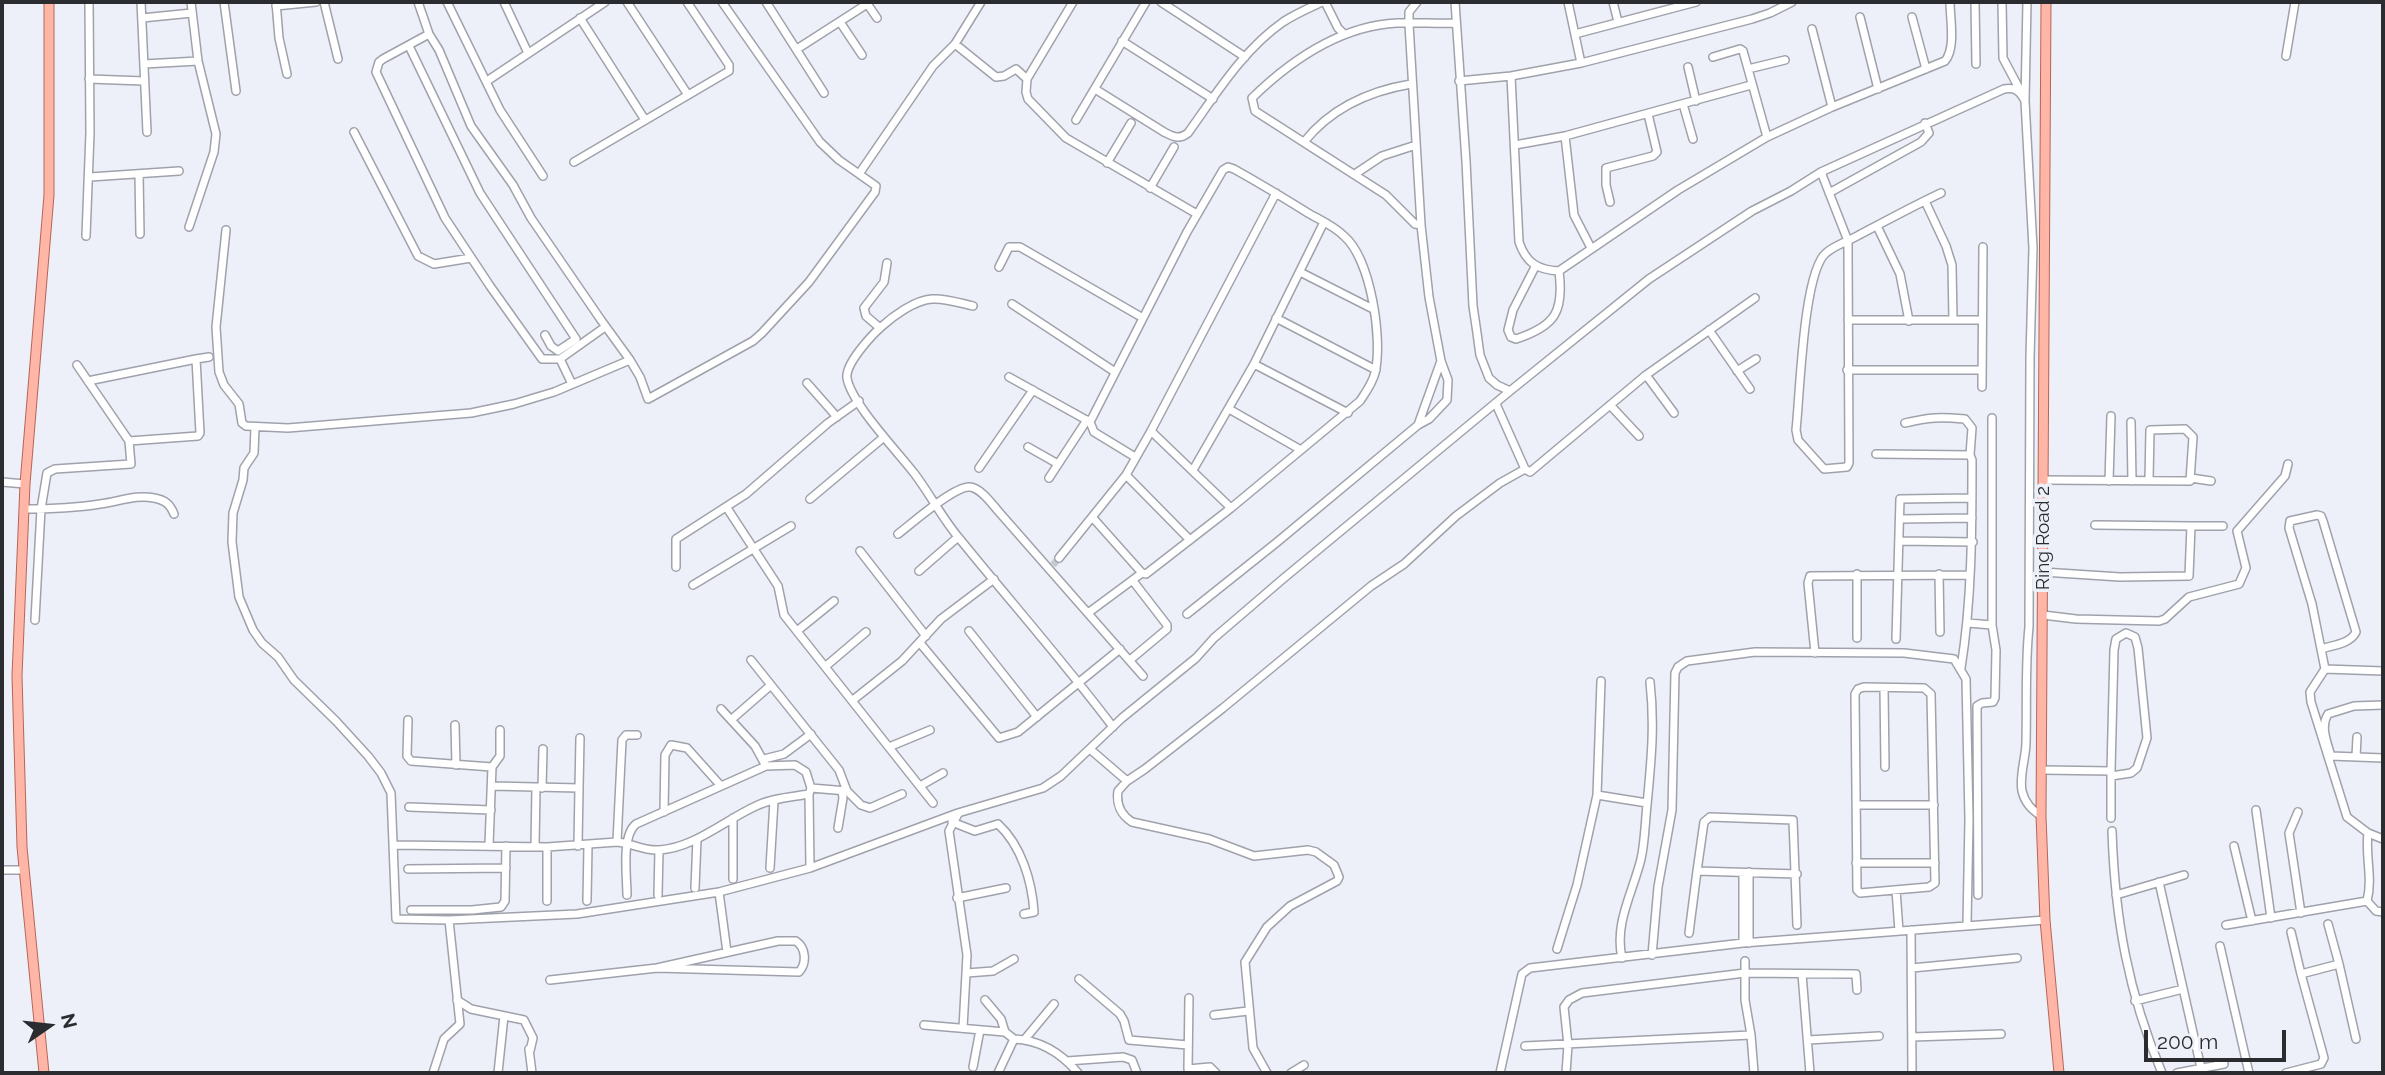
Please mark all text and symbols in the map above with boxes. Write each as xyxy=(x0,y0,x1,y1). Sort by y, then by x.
street label: Ring Road 2 xyxy=(2032,486,2054,590)
north arrow xyxy=(14,991,84,1061)
text: N xyxy=(57,1011,82,1031)
scale bar xyxy=(2147,1016,2289,1060)
text: 200 m xyxy=(2157,1029,2218,1054)

